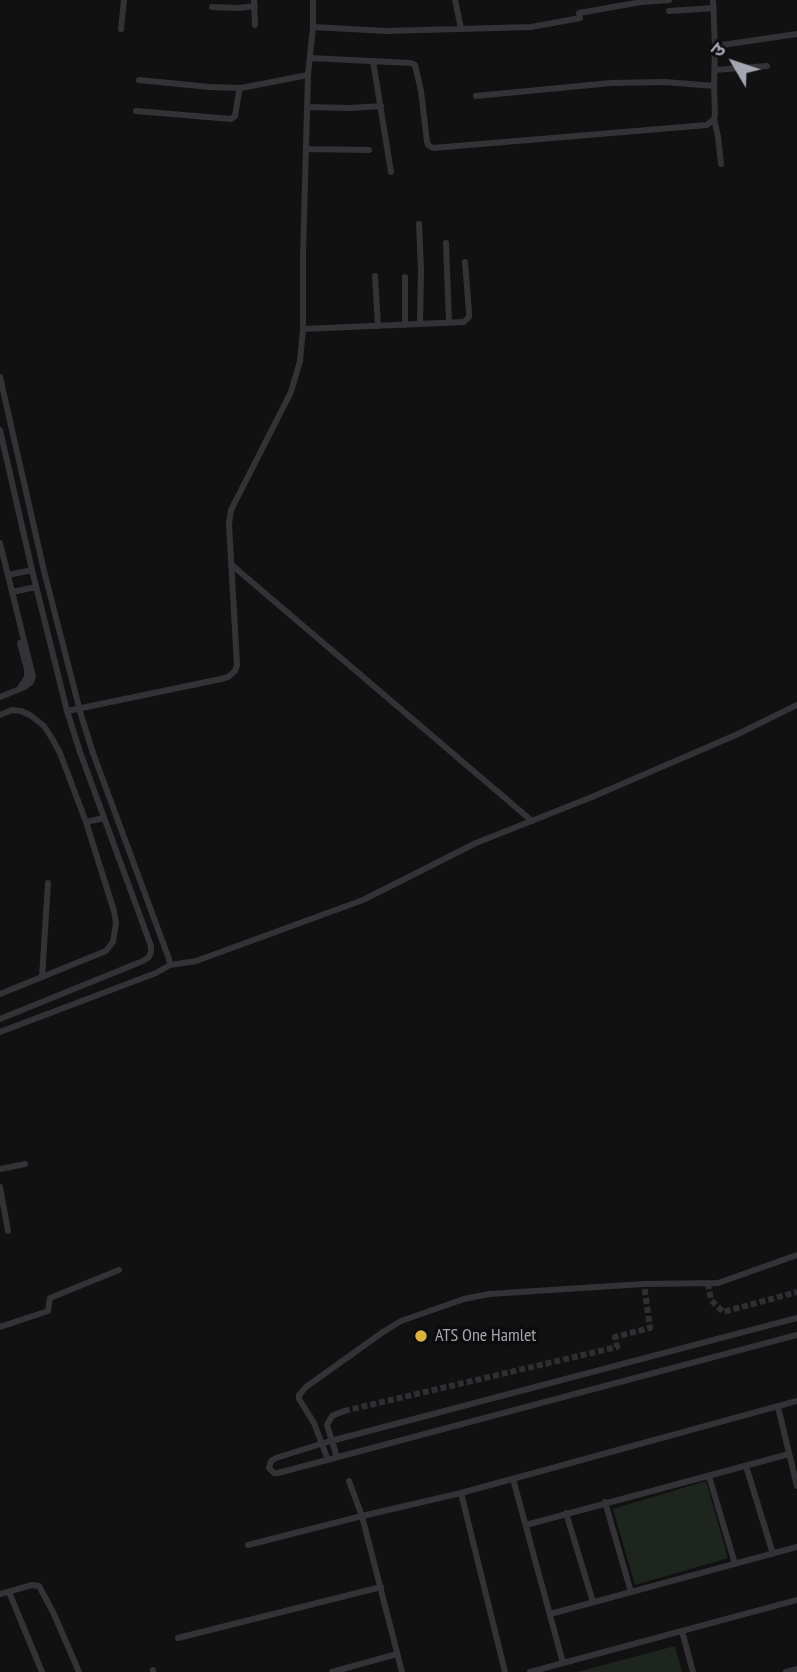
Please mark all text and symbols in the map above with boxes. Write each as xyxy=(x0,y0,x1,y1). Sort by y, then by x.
north arrow xyxy=(699,28,769,98)
text: उ xyxy=(705,38,731,62)
place label: ATS One Hamlet xyxy=(435,1325,536,1347)
marker: ATS One Hamlet xyxy=(413,1328,429,1344)

